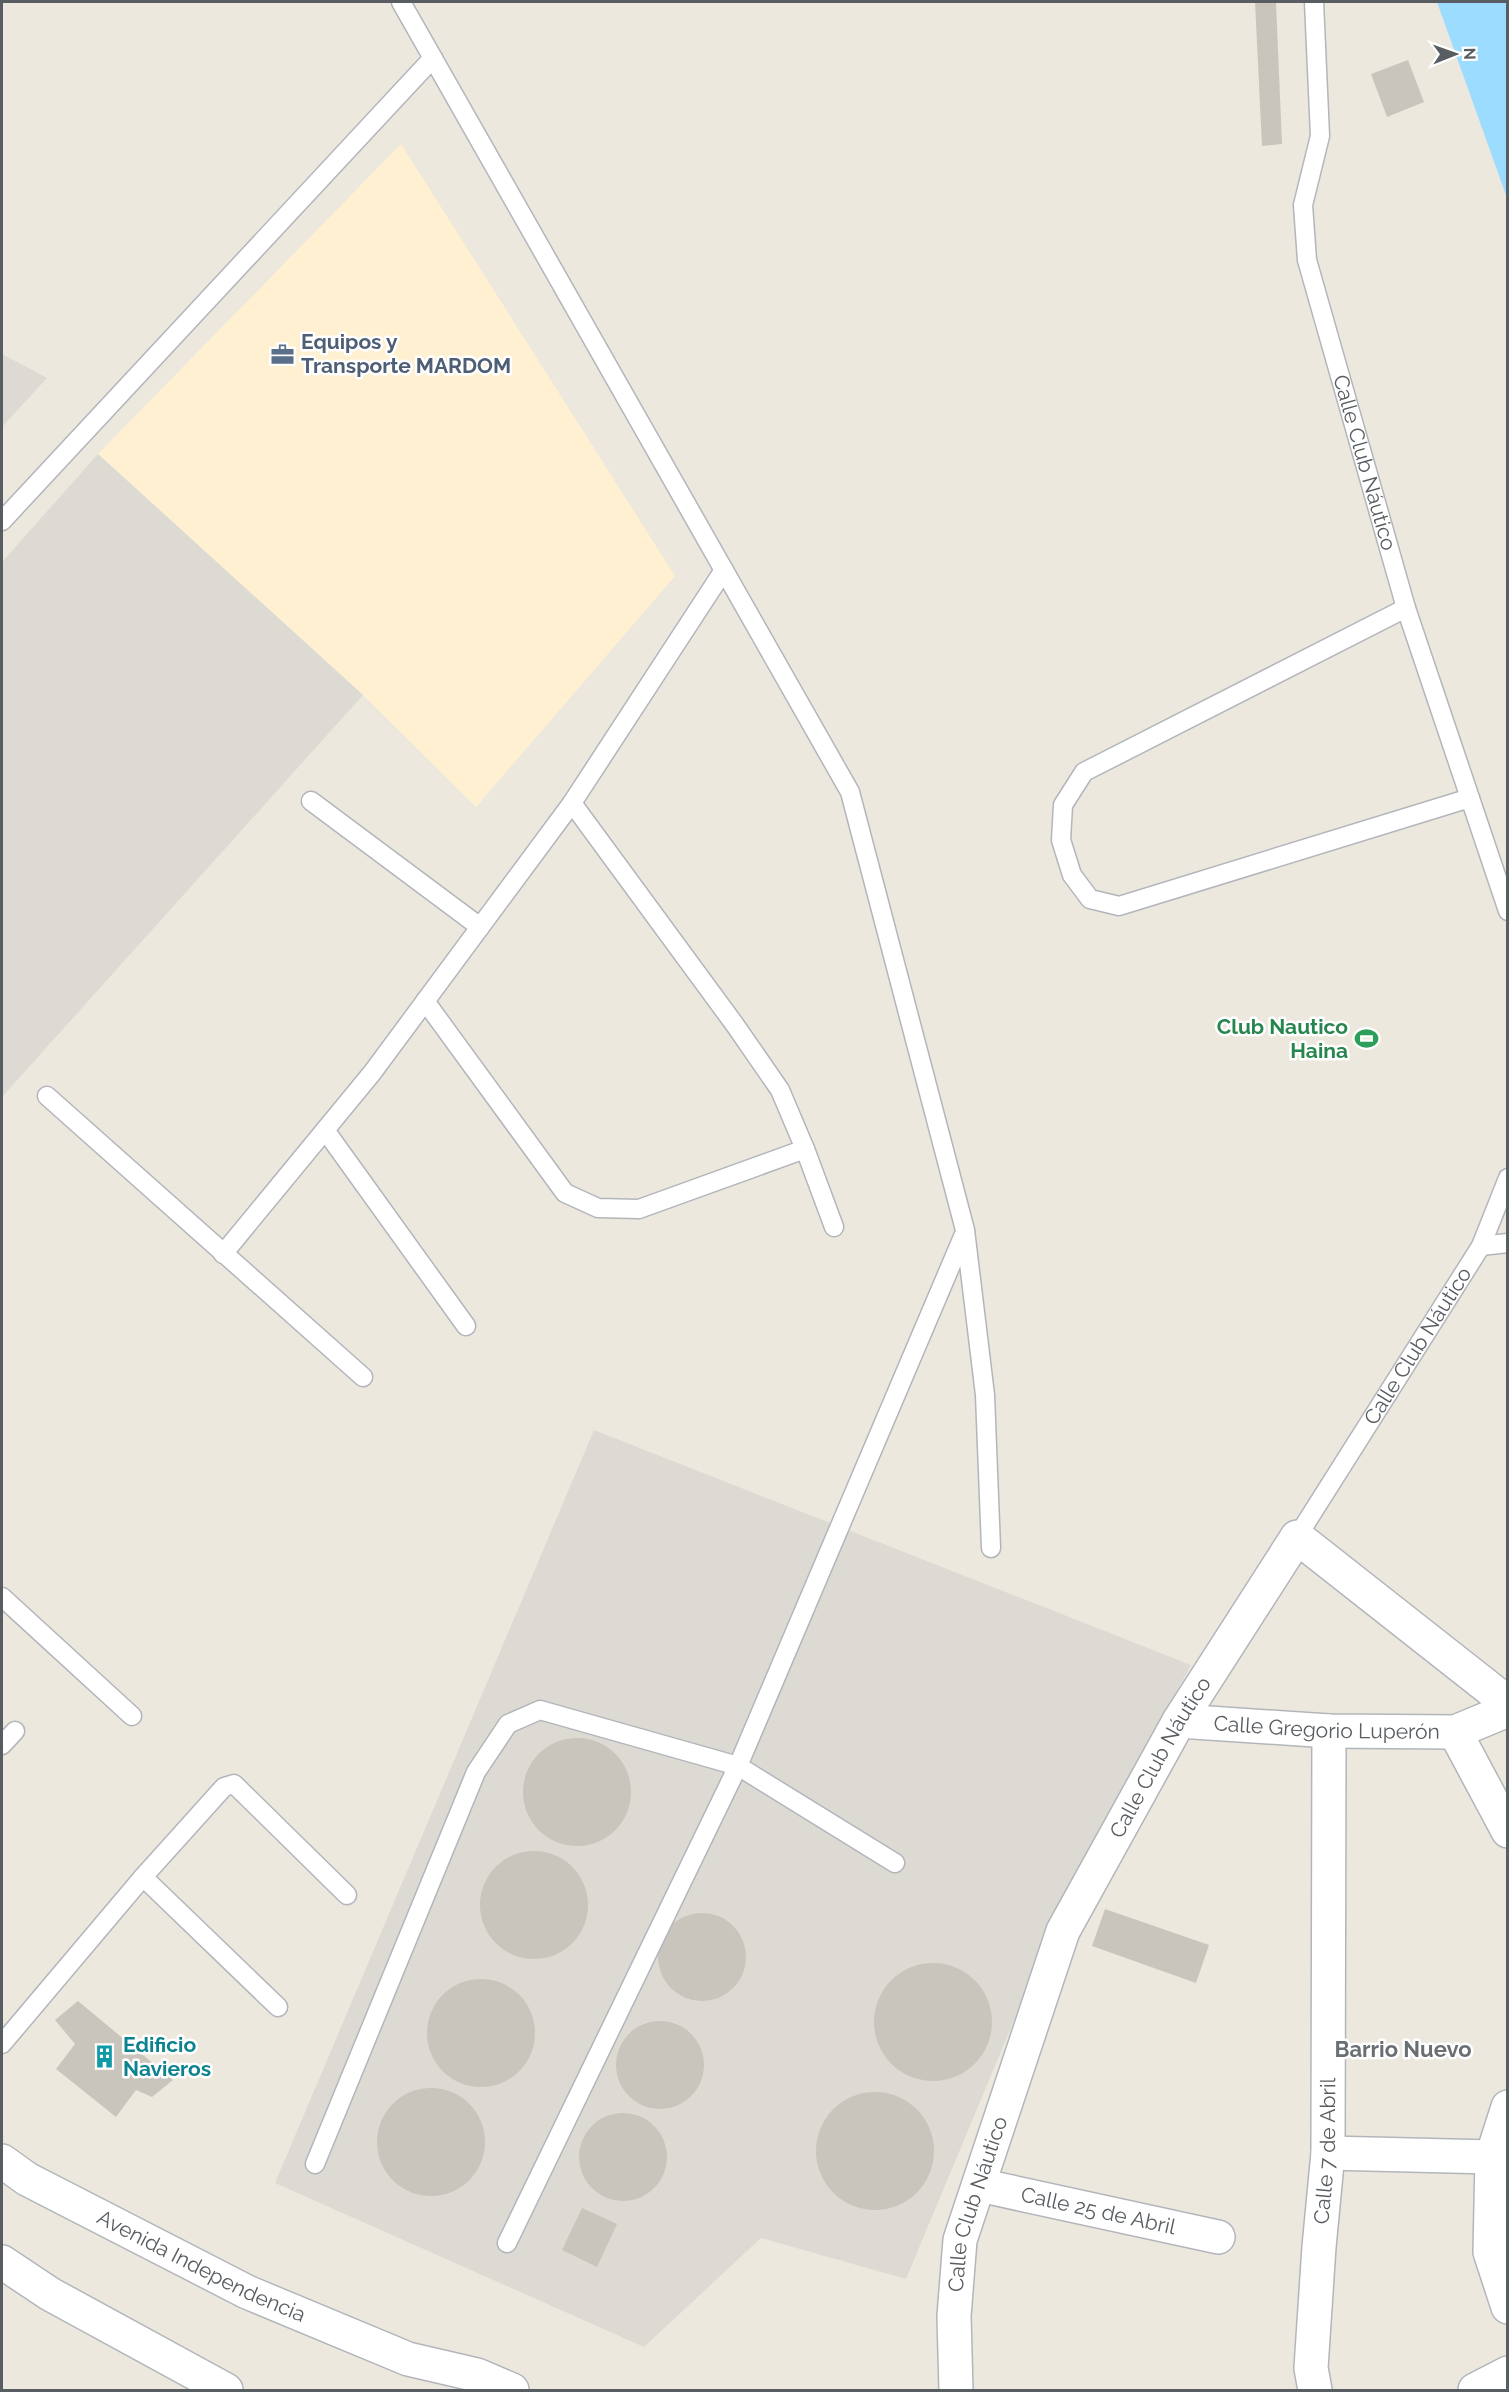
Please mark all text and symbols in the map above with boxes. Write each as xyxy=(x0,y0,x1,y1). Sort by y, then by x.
north arrow xyxy=(1425,24,1485,84)
text: N xyxy=(1460,47,1479,60)
place label: Equipos y Transporte MARDOM xyxy=(301,329,511,378)
office icon: Equipos y Transporte MARDOM xyxy=(270,341,296,367)
street label: Calle Club Náutico xyxy=(1328,372,1402,553)
place label: Club Nautico Haina xyxy=(1217,1014,1348,1063)
sports icon: Club Nautico Haina xyxy=(1353,1026,1379,1052)
street label: Calle Club Náutico xyxy=(1358,1262,1476,1429)
street label: Calle Club Náutico xyxy=(1104,1672,1216,1842)
street label: Calle Gregorio Luperón xyxy=(1213,1710,1440,1744)
place label: Edificio Navieros xyxy=(123,2032,211,2081)
district label: Barrio Nuevo xyxy=(1334,2036,1472,2062)
building icon: Edificio Navieros xyxy=(92,2044,118,2070)
street label: Calle 7 de Abril xyxy=(1308,2077,1340,2225)
street label: Calle Club Náutico xyxy=(943,2113,1012,2293)
street label: Calle 25 de Abril xyxy=(1019,2181,1178,2239)
street label: Avenida Independencia xyxy=(93,2204,310,2327)

